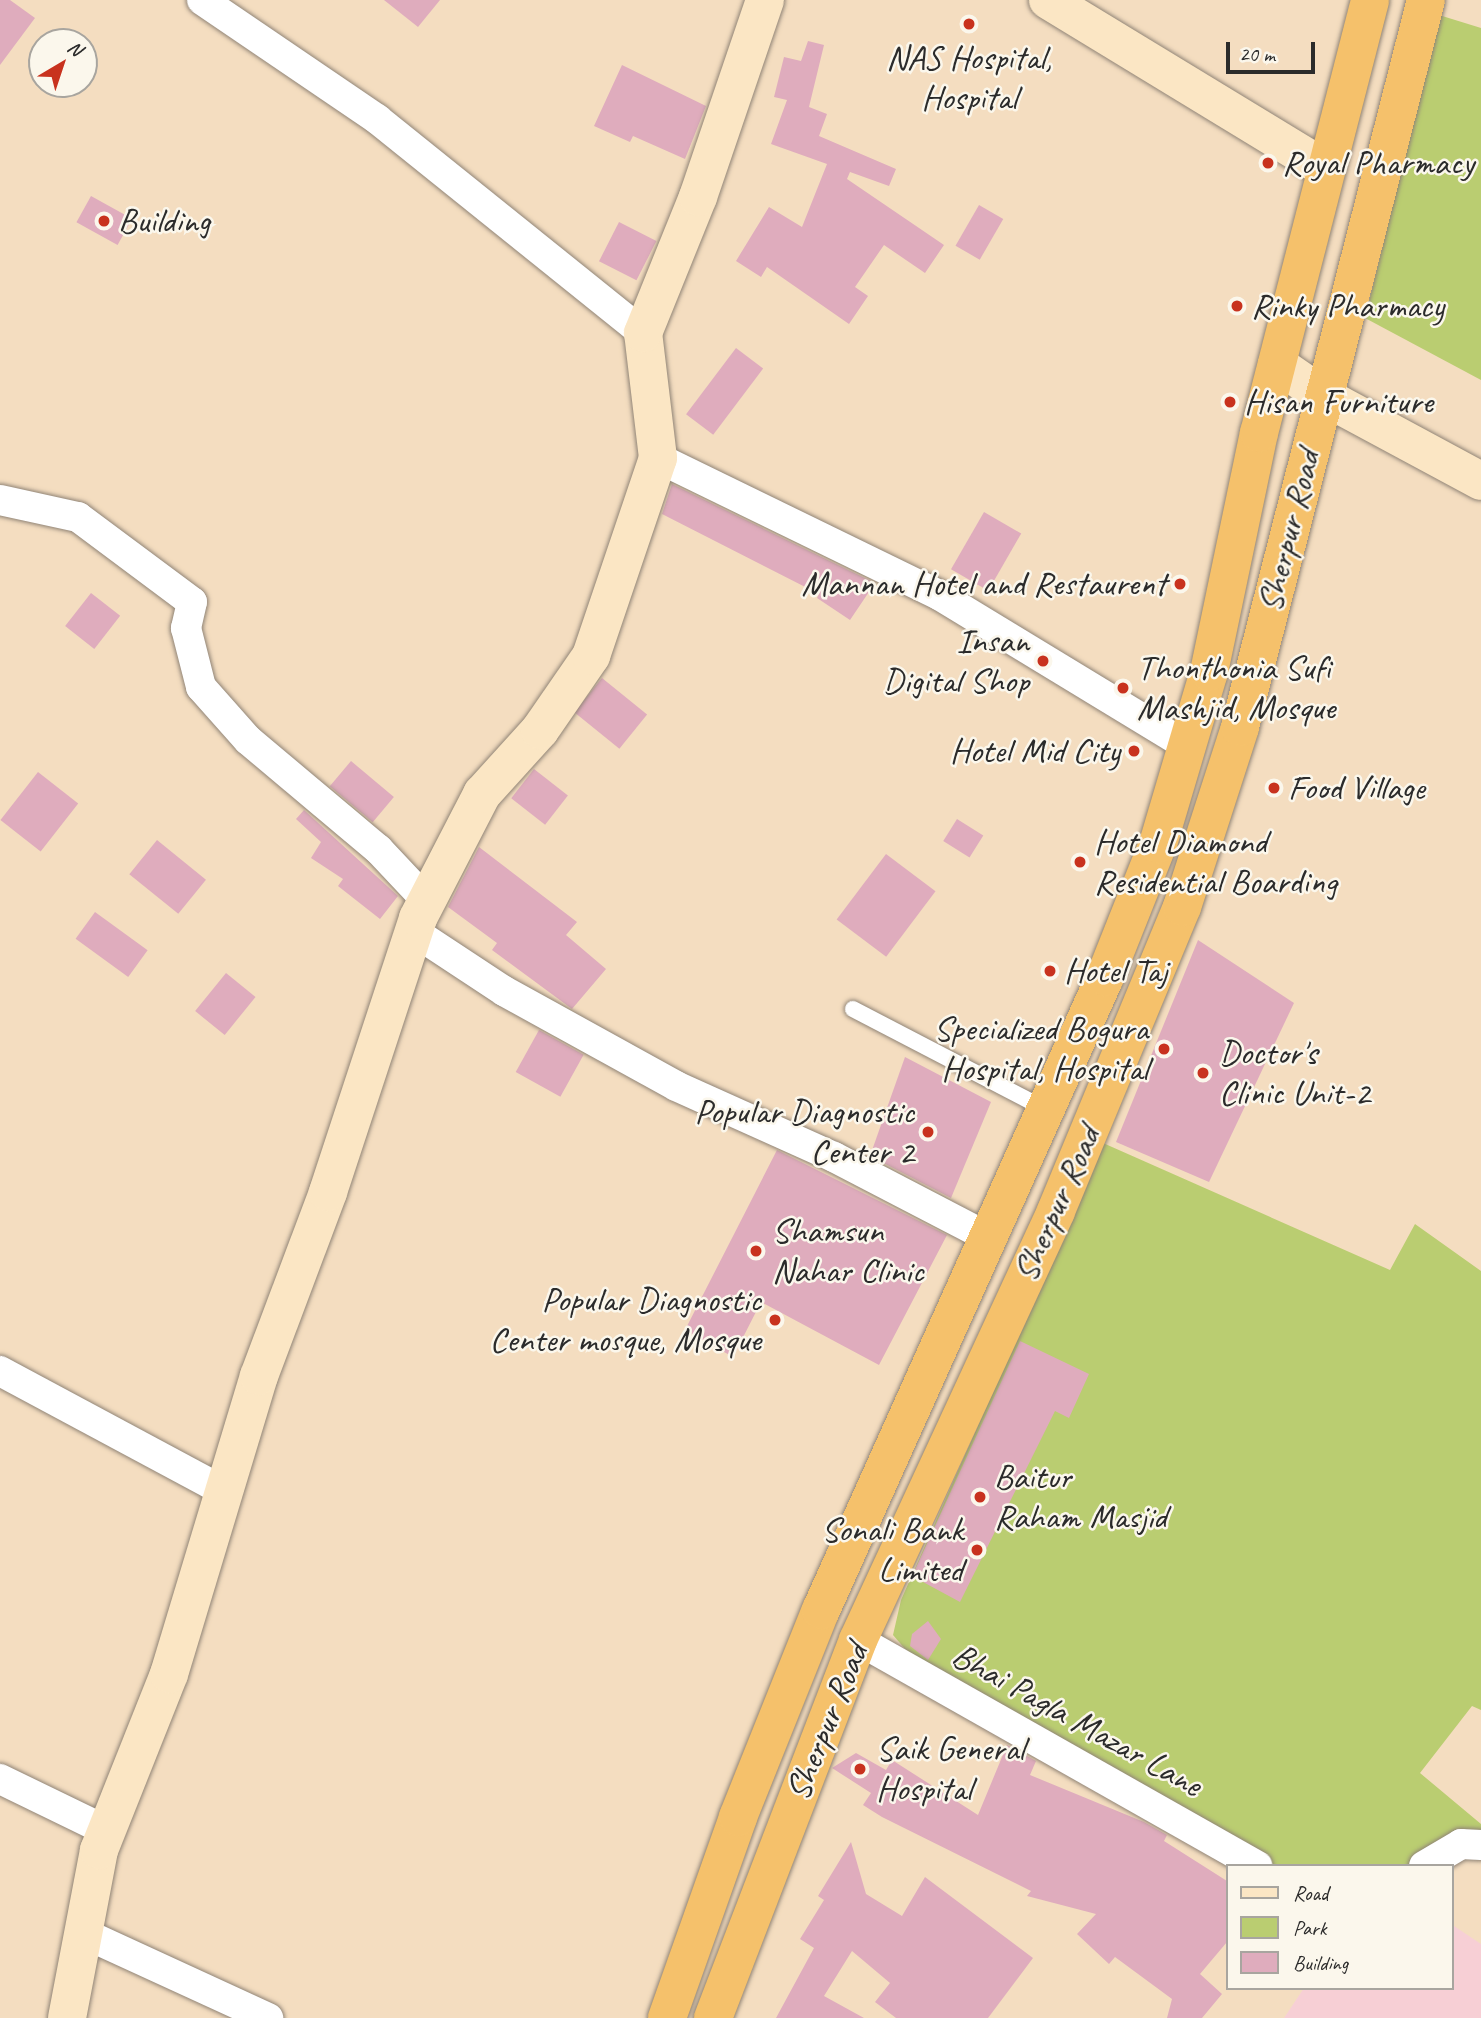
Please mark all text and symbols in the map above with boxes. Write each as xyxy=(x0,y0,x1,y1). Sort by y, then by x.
marker: NAS Hospital, Hospital xyxy=(959,14,979,34)
north arrow xyxy=(28,28,98,98)
scale bar xyxy=(1229,28,1318,72)
text: N xyxy=(63,35,87,61)
place label: NAS Hospital, Hospital xyxy=(886,37,1052,119)
text: 20 m xyxy=(1239,41,1275,67)
place label: Royal Pharmacy xyxy=(1282,142,1472,184)
marker: Royal Pharmacy xyxy=(1260,155,1276,171)
place label: Building xyxy=(118,200,210,242)
marker: Building xyxy=(96,213,112,229)
place label: Rinky Pharmacy xyxy=(1251,285,1444,327)
marker: Rinky Pharmacy xyxy=(1229,298,1245,314)
place label: Hisan Furniture xyxy=(1244,381,1433,423)
marker: Hisan Furniture xyxy=(1222,394,1238,410)
street label: Sherpur Road xyxy=(1249,446,1329,616)
place label: Mannan Hotel and Restaurent xyxy=(801,563,1166,605)
marker: Mannan Hotel and Restaurent xyxy=(1172,576,1188,592)
place label: Insan Digital Shop xyxy=(883,620,1029,702)
place label: Thonthonia Sufi Mashjid, Mosque xyxy=(1137,647,1335,729)
marker: Insan Digital Shop xyxy=(1035,653,1051,669)
marker: Thonthonia Sufi Mashjid, Mosque xyxy=(1115,680,1131,696)
place label: Hotel Mid City xyxy=(950,730,1120,772)
marker: Hotel Mid City xyxy=(1126,743,1142,759)
place label: Food Village xyxy=(1288,767,1423,809)
marker: Food Village xyxy=(1266,780,1282,796)
place label: Hotel Diamond Residential Boarding xyxy=(1094,821,1336,903)
marker: Hotel Diamond Residential Boarding xyxy=(1072,854,1088,870)
place label: Hotel Taj xyxy=(1064,950,1169,992)
marker: Hotel Taj xyxy=(1042,963,1058,979)
place label: Specialized Bogura Hospital, Hospital xyxy=(933,1008,1148,1090)
place label: Doctor's Clinic Unit-2 xyxy=(1219,1032,1370,1114)
marker: Specialized Bogura Hospital, Hospital xyxy=(1154,1039,1174,1059)
marker: Doctor's Clinic Unit-2 xyxy=(1193,1063,1213,1083)
place label: Popular Diagnostic Center 2 xyxy=(695,1091,914,1173)
street label: Sherpur Road xyxy=(1005,1121,1109,1287)
marker: Popular Diagnostic Center 2 xyxy=(920,1124,936,1140)
place label: Shamsun Nahar Clinic xyxy=(772,1210,924,1292)
marker: Shamsun Nahar Clinic xyxy=(746,1241,766,1261)
place label: Popular Diagnostic Center mosque, Mosque xyxy=(489,1279,761,1361)
marker: Popular Diagnostic Center mosque, Mosque xyxy=(767,1312,783,1328)
place label: Baitur Raham Masjid xyxy=(994,1456,1168,1538)
marker: Baitur Raham Masjid xyxy=(972,1489,988,1505)
place label: Sonali Bank Limited xyxy=(821,1509,963,1591)
marker: Sonali Bank Limited xyxy=(969,1542,985,1558)
street label: Bhai Pagla Mazar Lane xyxy=(945,1634,1209,1806)
street label: Sherpur Road xyxy=(777,1638,877,1806)
place label: Saik General Hospital xyxy=(876,1728,1024,1810)
marker: Saik General Hospital xyxy=(850,1759,870,1779)
legend xyxy=(1226,1864,1453,1990)
text: Road xyxy=(1293,1880,1328,1906)
text: Park xyxy=(1293,1915,1326,1941)
text: Building xyxy=(1293,1950,1348,1976)

